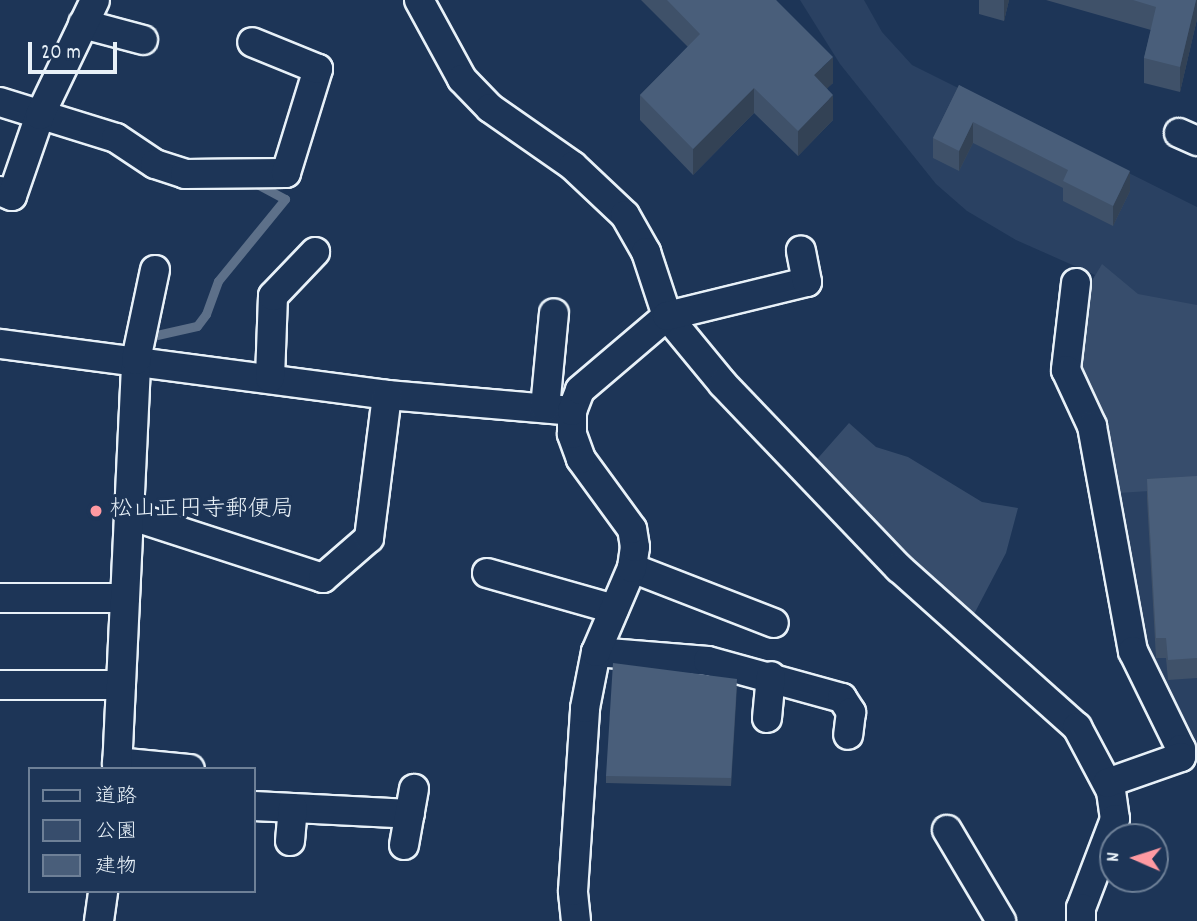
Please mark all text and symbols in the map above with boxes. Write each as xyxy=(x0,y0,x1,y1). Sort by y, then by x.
scale bar xyxy=(32,28,121,72)
text: 20 m xyxy=(41,39,81,69)
place label: 松山正円寺郵便局 xyxy=(110,497,294,525)
marker: 松山正円寺郵便局 xyxy=(88,503,104,519)
legend xyxy=(28,767,256,893)
text: 道路 xyxy=(95,783,137,813)
text: 公園 xyxy=(95,818,137,848)
north arrow xyxy=(1099,823,1169,893)
text: N xyxy=(1101,852,1128,862)
text: 建物 xyxy=(95,853,137,883)

